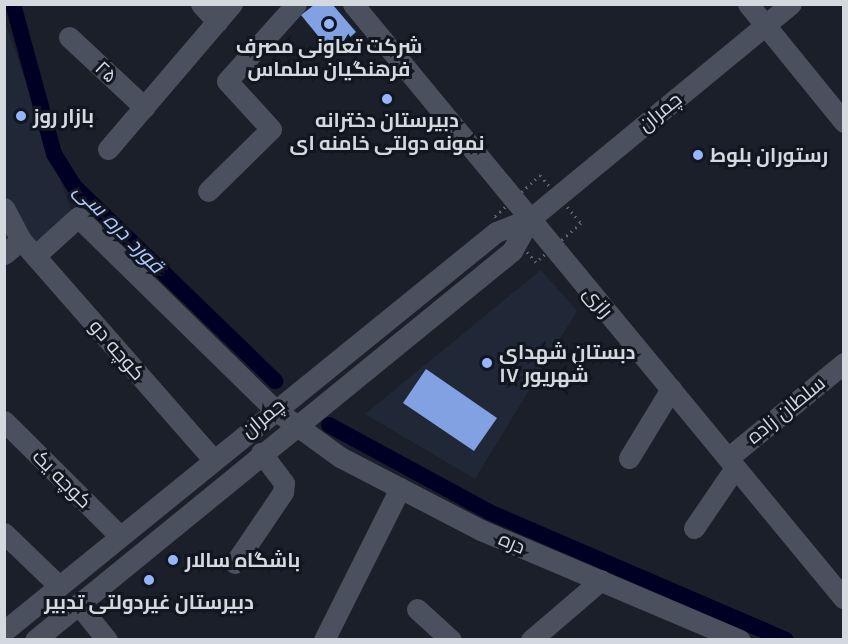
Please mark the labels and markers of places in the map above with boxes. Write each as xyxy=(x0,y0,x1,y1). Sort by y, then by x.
marker: شرکت تعاونی مصرف فرهنگیان سلماس xyxy=(322,17,336,31)
place label: شرکت تعاونی مصرف فرهنگیان سلماس xyxy=(236,34,422,81)
marker: دبیرستان دخترانه نمونه دولتی خامنه ای xyxy=(380,92,394,106)
place label: بازار روز xyxy=(33,104,94,128)
place label: دبیرستان دخترانه نمونه دولتی خامنه ای xyxy=(290,108,484,155)
marker: بازار روز xyxy=(14,109,28,123)
place label: رستوران بلوط xyxy=(710,143,828,167)
marker: رستوران بلوط xyxy=(691,148,705,162)
place label: دبستان شهدای ۱۷ شهریور xyxy=(499,340,636,387)
marker: دبستان شهدای ۱۷ شهریور xyxy=(480,356,494,370)
place label: باشگاه سالار xyxy=(185,548,300,572)
marker: باشگاه سالار xyxy=(166,553,180,567)
marker: دبیرستان غیردولتی تدبیر xyxy=(142,573,156,587)
place label: دبیرستان غیردولتی تدبیر xyxy=(44,590,254,614)

